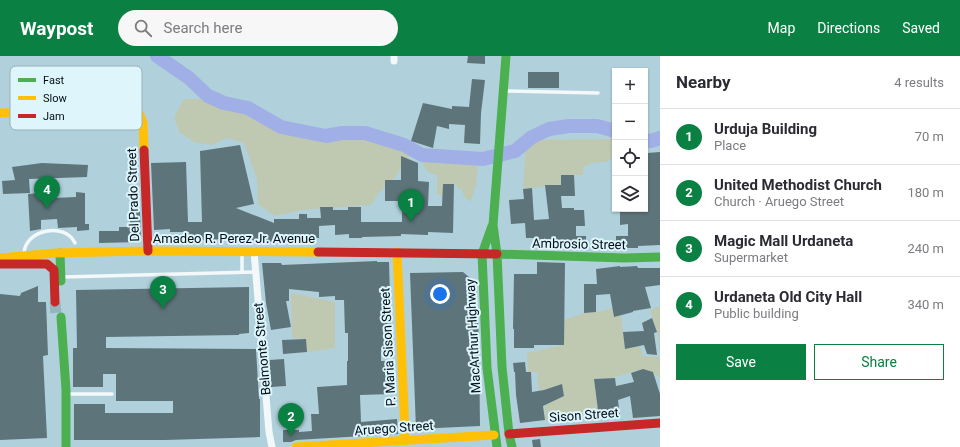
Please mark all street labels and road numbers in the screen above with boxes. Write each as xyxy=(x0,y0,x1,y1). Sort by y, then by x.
street label: Del Prado Street xyxy=(124,148,142,242)
street label: Amadeo R. Perez Jr. Avenue xyxy=(153,231,315,246)
street label: Ambrosio Street xyxy=(532,236,626,252)
street label: MacArthur Highway xyxy=(463,278,483,394)
street label: P. Maria Sison Street xyxy=(377,287,399,407)
street label: Belmonte Street xyxy=(250,302,274,396)
street label: Sison Street xyxy=(549,405,619,425)
street label: Aruego Street xyxy=(354,418,434,438)

